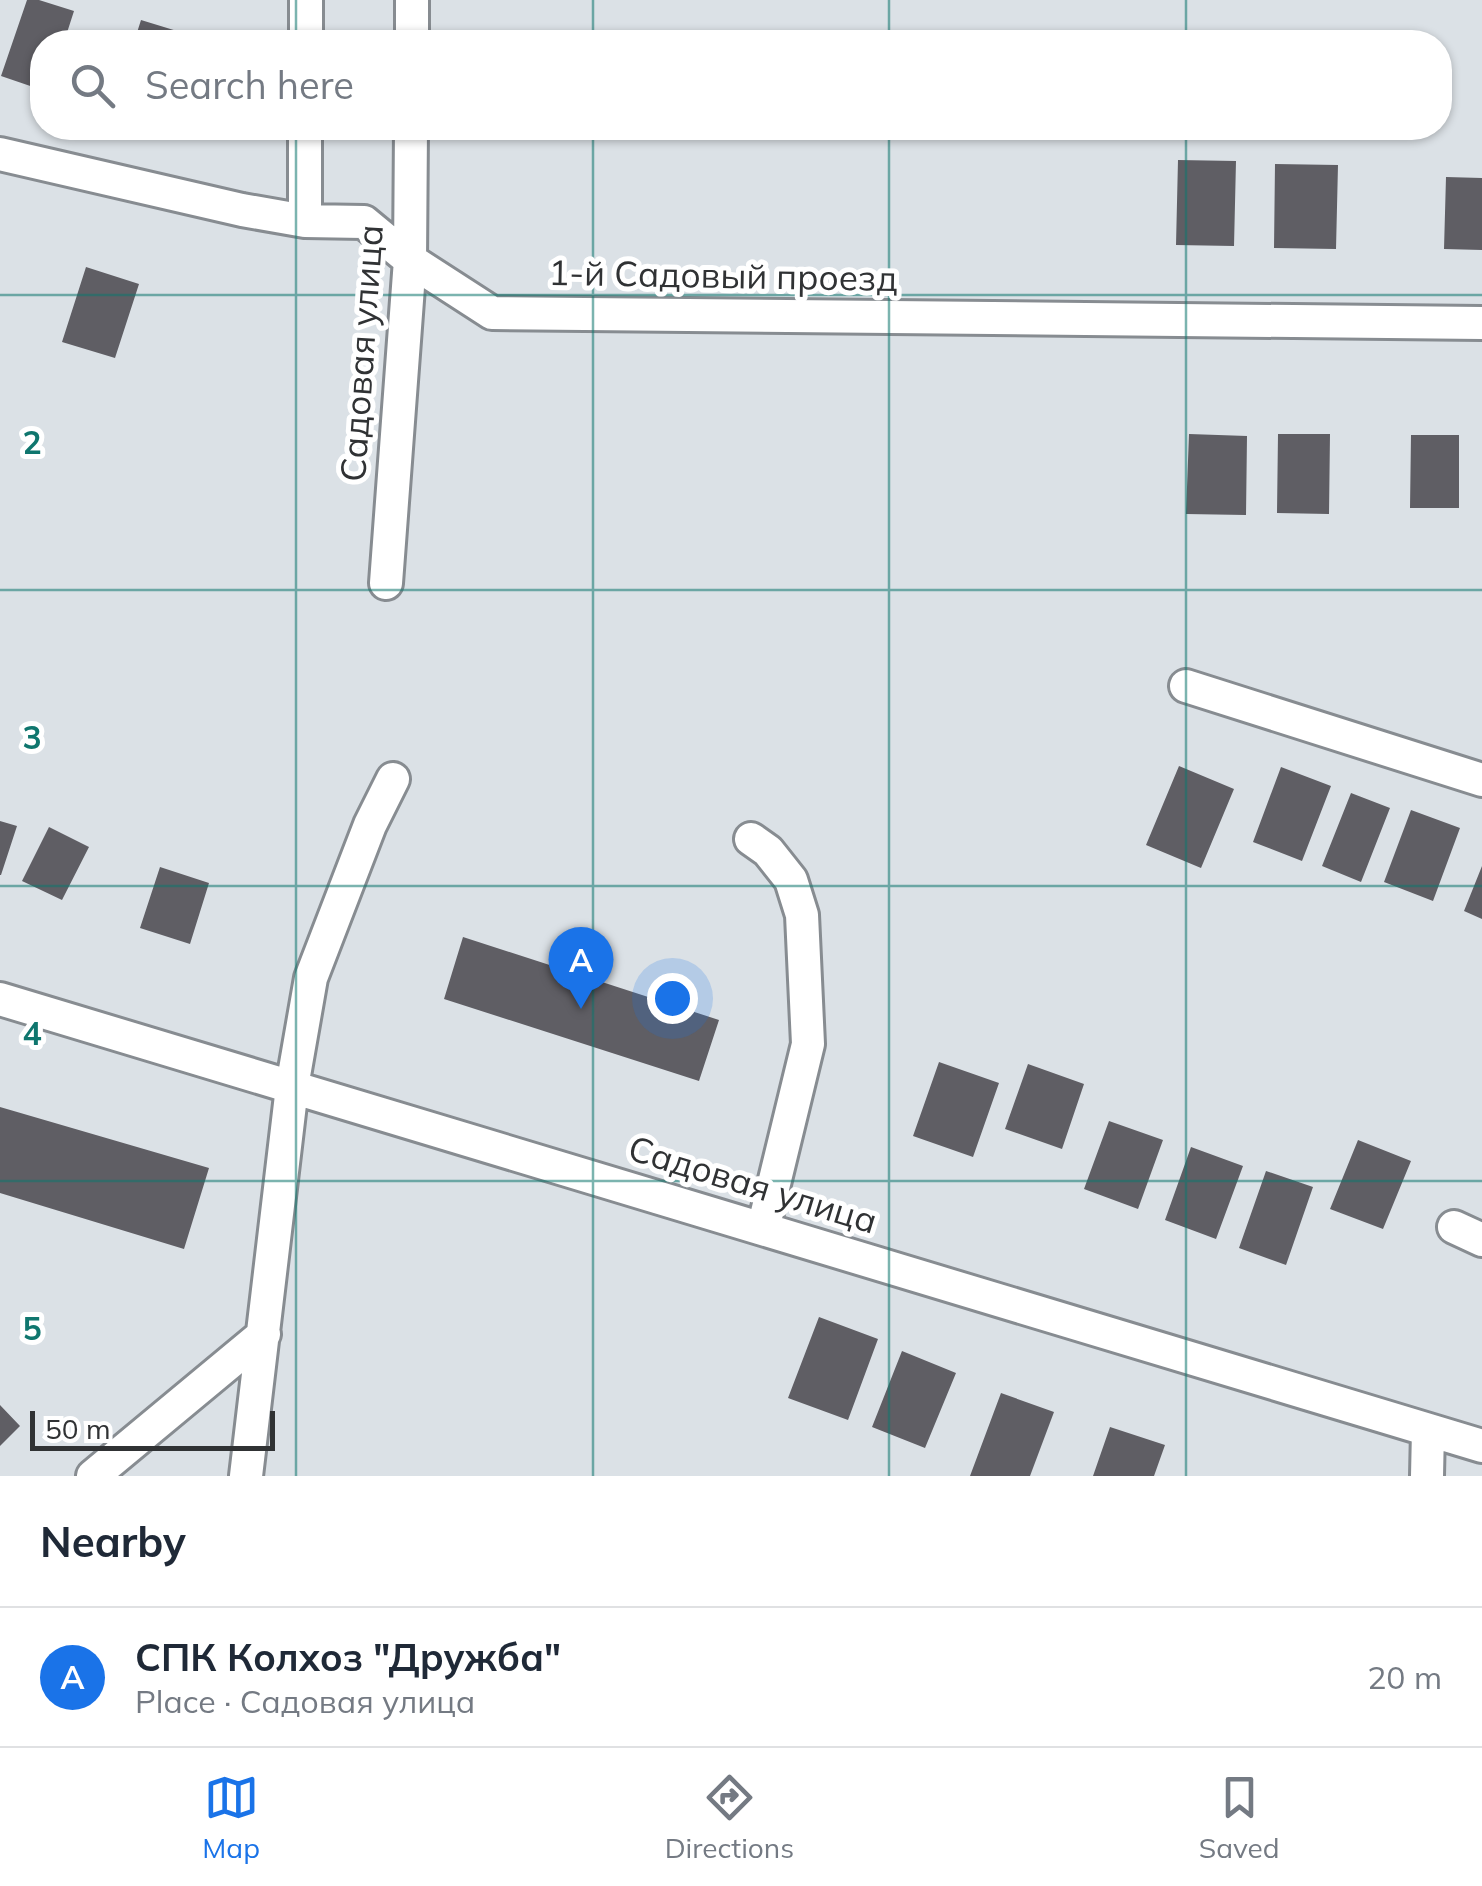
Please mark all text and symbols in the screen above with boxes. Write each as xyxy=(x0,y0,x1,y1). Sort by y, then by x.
search box xyxy=(30,30,1452,140)
icon: search xyxy=(65,58,120,113)
text: Search here xyxy=(145,61,354,109)
street label: Садовая улица xyxy=(330,223,392,483)
street label: 1-й Садовый проезд xyxy=(548,250,898,300)
text: 2 xyxy=(22,422,42,462)
text: 3 xyxy=(22,717,42,757)
pin: A xyxy=(548,926,614,1009)
your location xyxy=(647,973,698,1024)
text: 4 xyxy=(22,1013,42,1053)
street label: Садовая улица xyxy=(623,1125,883,1243)
text: 5 xyxy=(22,1308,42,1348)
scale bar xyxy=(30,1406,275,1450)
text: 50 m xyxy=(45,1411,111,1446)
text: Nearby xyxy=(40,1515,186,1568)
text: СПК Колхоз "Дружба" xyxy=(135,1633,561,1681)
text: A xyxy=(60,1657,85,1697)
text: 20 m xyxy=(1367,1657,1442,1697)
text: Place · Садовая улица xyxy=(135,1681,475,1721)
tab: Map xyxy=(202,1770,260,1865)
tab: Directions xyxy=(665,1770,794,1865)
tab: Saved xyxy=(1199,1770,1280,1865)

